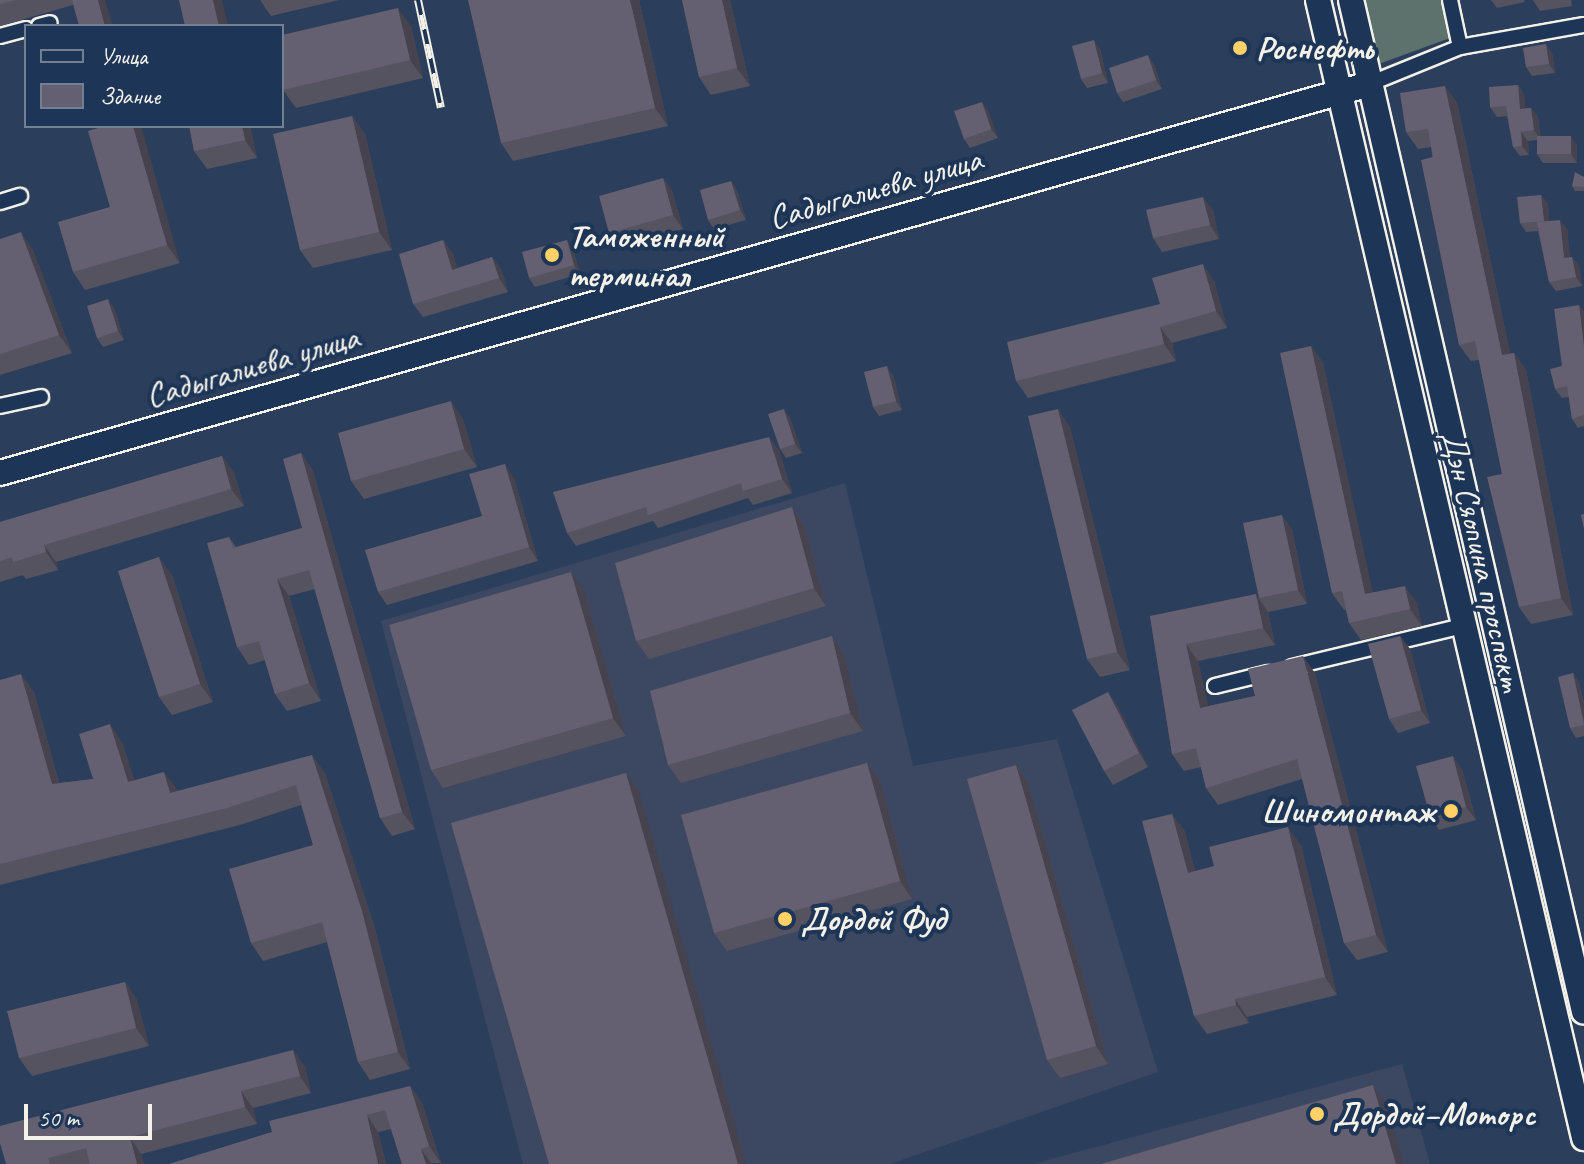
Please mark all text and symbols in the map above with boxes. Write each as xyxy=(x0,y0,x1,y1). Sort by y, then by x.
legend xyxy=(24,24,284,128)
place label: Роснефть xyxy=(1256,28,1373,68)
marker: Роснефть xyxy=(1231,39,1249,57)
text: Улица xyxy=(100,41,148,71)
text: Здание xyxy=(100,81,160,111)
street label: Садыгалиева улица xyxy=(763,138,987,238)
place label: Таможенный терминал xyxy=(568,215,724,294)
marker: Таможенный терминал xyxy=(543,246,561,264)
street label: Садыгалиева улица xyxy=(140,316,364,416)
street label: Дэн Сяопина проспект xyxy=(1433,427,1533,695)
place label: Шиномонтаж xyxy=(1261,791,1435,831)
marker: Шиномонтаж xyxy=(1442,802,1460,820)
place label: Дордой Фуд xyxy=(801,899,946,939)
marker: Дордой Фуд xyxy=(776,910,794,928)
scale bar xyxy=(28,1088,156,1138)
place label: Дордой–Моторс xyxy=(1333,1094,1535,1134)
text: 50 m xyxy=(38,1103,79,1133)
marker: Дордой–Моторс xyxy=(1308,1105,1326,1123)

